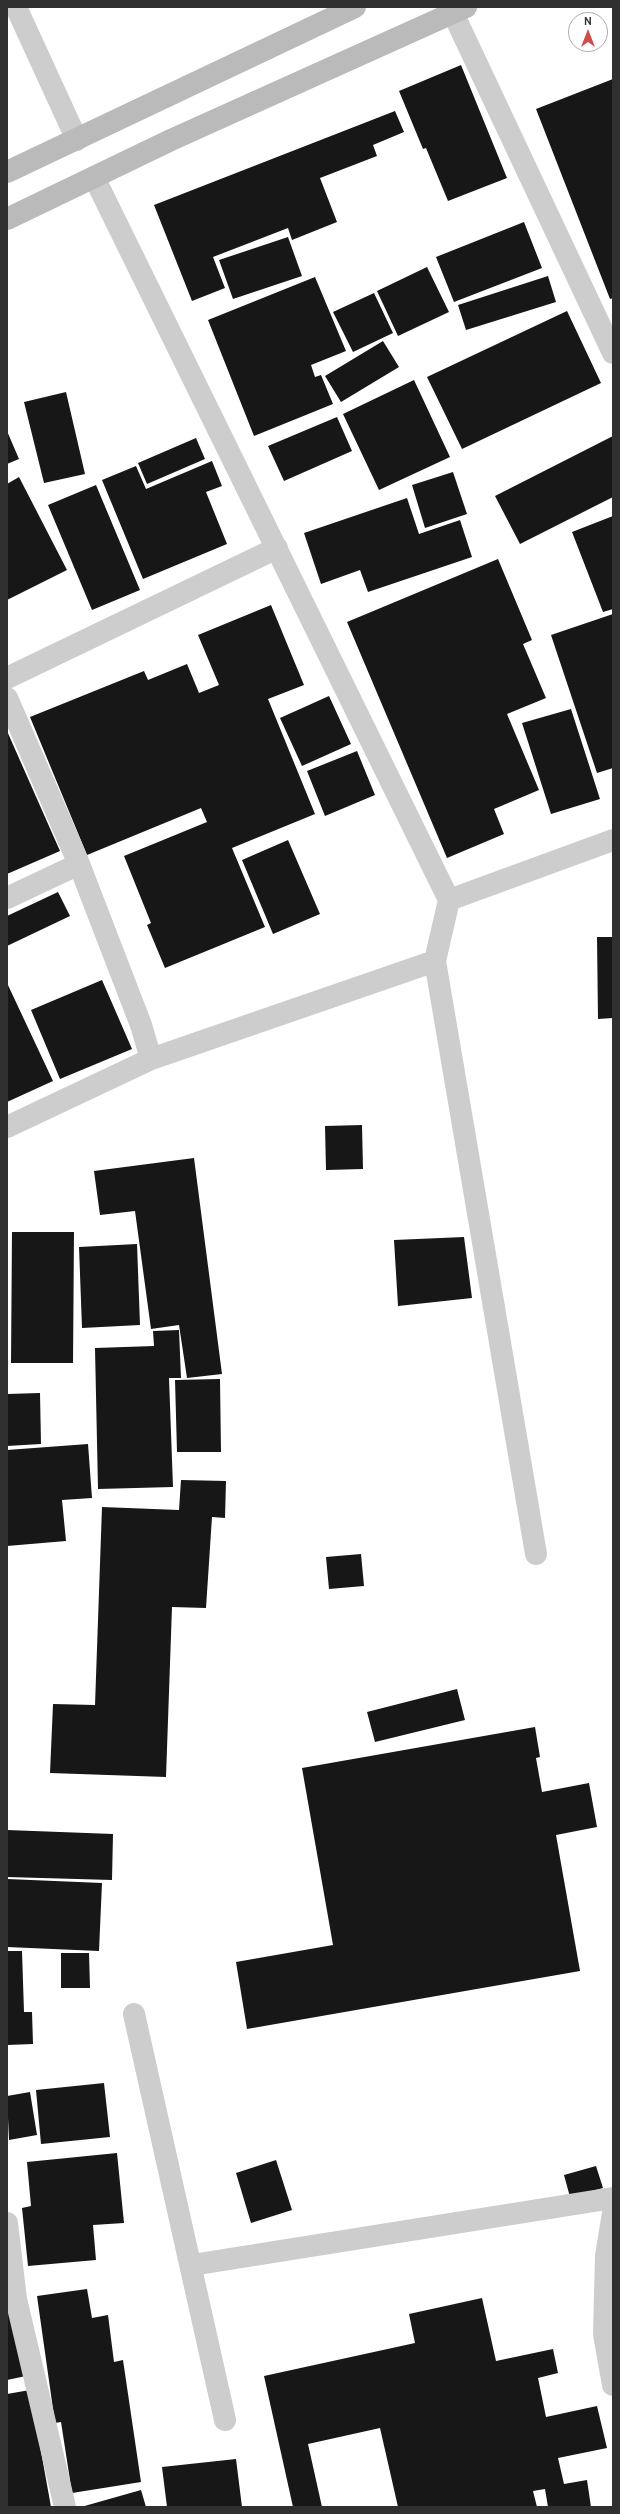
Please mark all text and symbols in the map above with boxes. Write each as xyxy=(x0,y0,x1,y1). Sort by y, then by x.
north arrow xyxy=(568,12,608,52)
text: N xyxy=(584,14,592,28)

